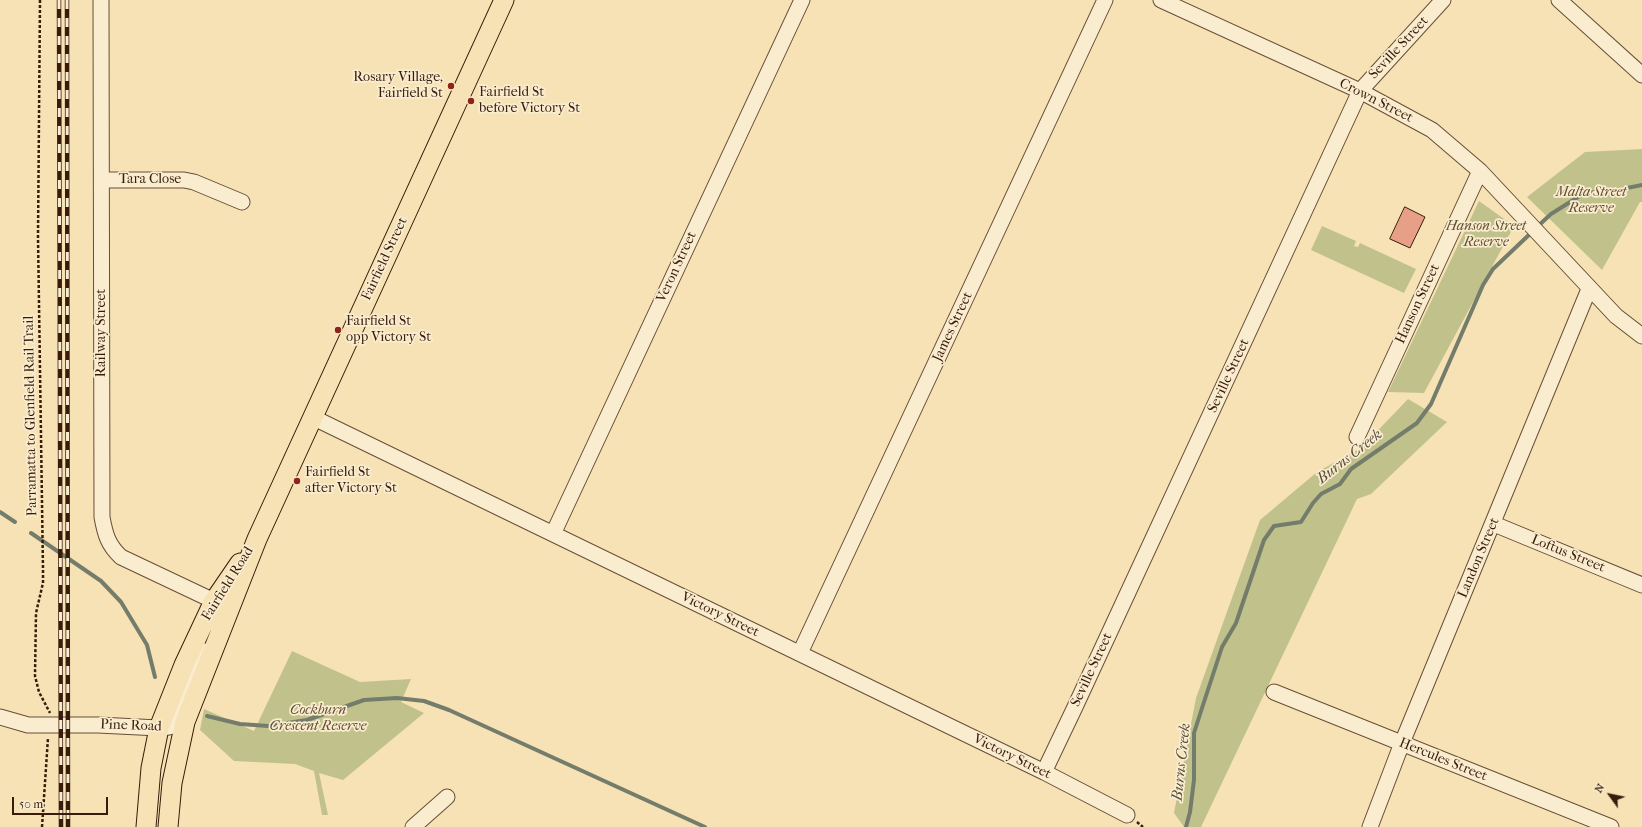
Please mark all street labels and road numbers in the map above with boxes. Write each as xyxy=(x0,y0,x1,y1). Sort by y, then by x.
street label: Seville Street xyxy=(1366,13,1432,83)
street label: Crown Street xyxy=(1336,75,1416,127)
street label: Tara Close xyxy=(119,172,181,188)
street label: Fairfield Street xyxy=(358,215,412,303)
street label: Veron Street xyxy=(653,229,701,305)
street label: Hanson Street xyxy=(1392,262,1444,346)
street label: Railway Street xyxy=(94,289,110,377)
street label: James Street xyxy=(930,289,976,365)
street label: Parramatta to Glenfield Rail Trail xyxy=(21,316,41,516)
street label: Seville Street xyxy=(1205,336,1253,416)
street label: Landon Street xyxy=(1455,515,1503,601)
street label: Loftus Street xyxy=(1529,532,1607,576)
street label: Fairfield Road xyxy=(199,544,257,624)
street label: Victory Street xyxy=(678,589,762,641)
street label: Seville Street xyxy=(1068,630,1116,710)
street label: Pine Road xyxy=(100,717,162,735)
street label: Victory Street xyxy=(970,731,1054,783)
street label: Hercules Street xyxy=(1396,735,1490,785)

